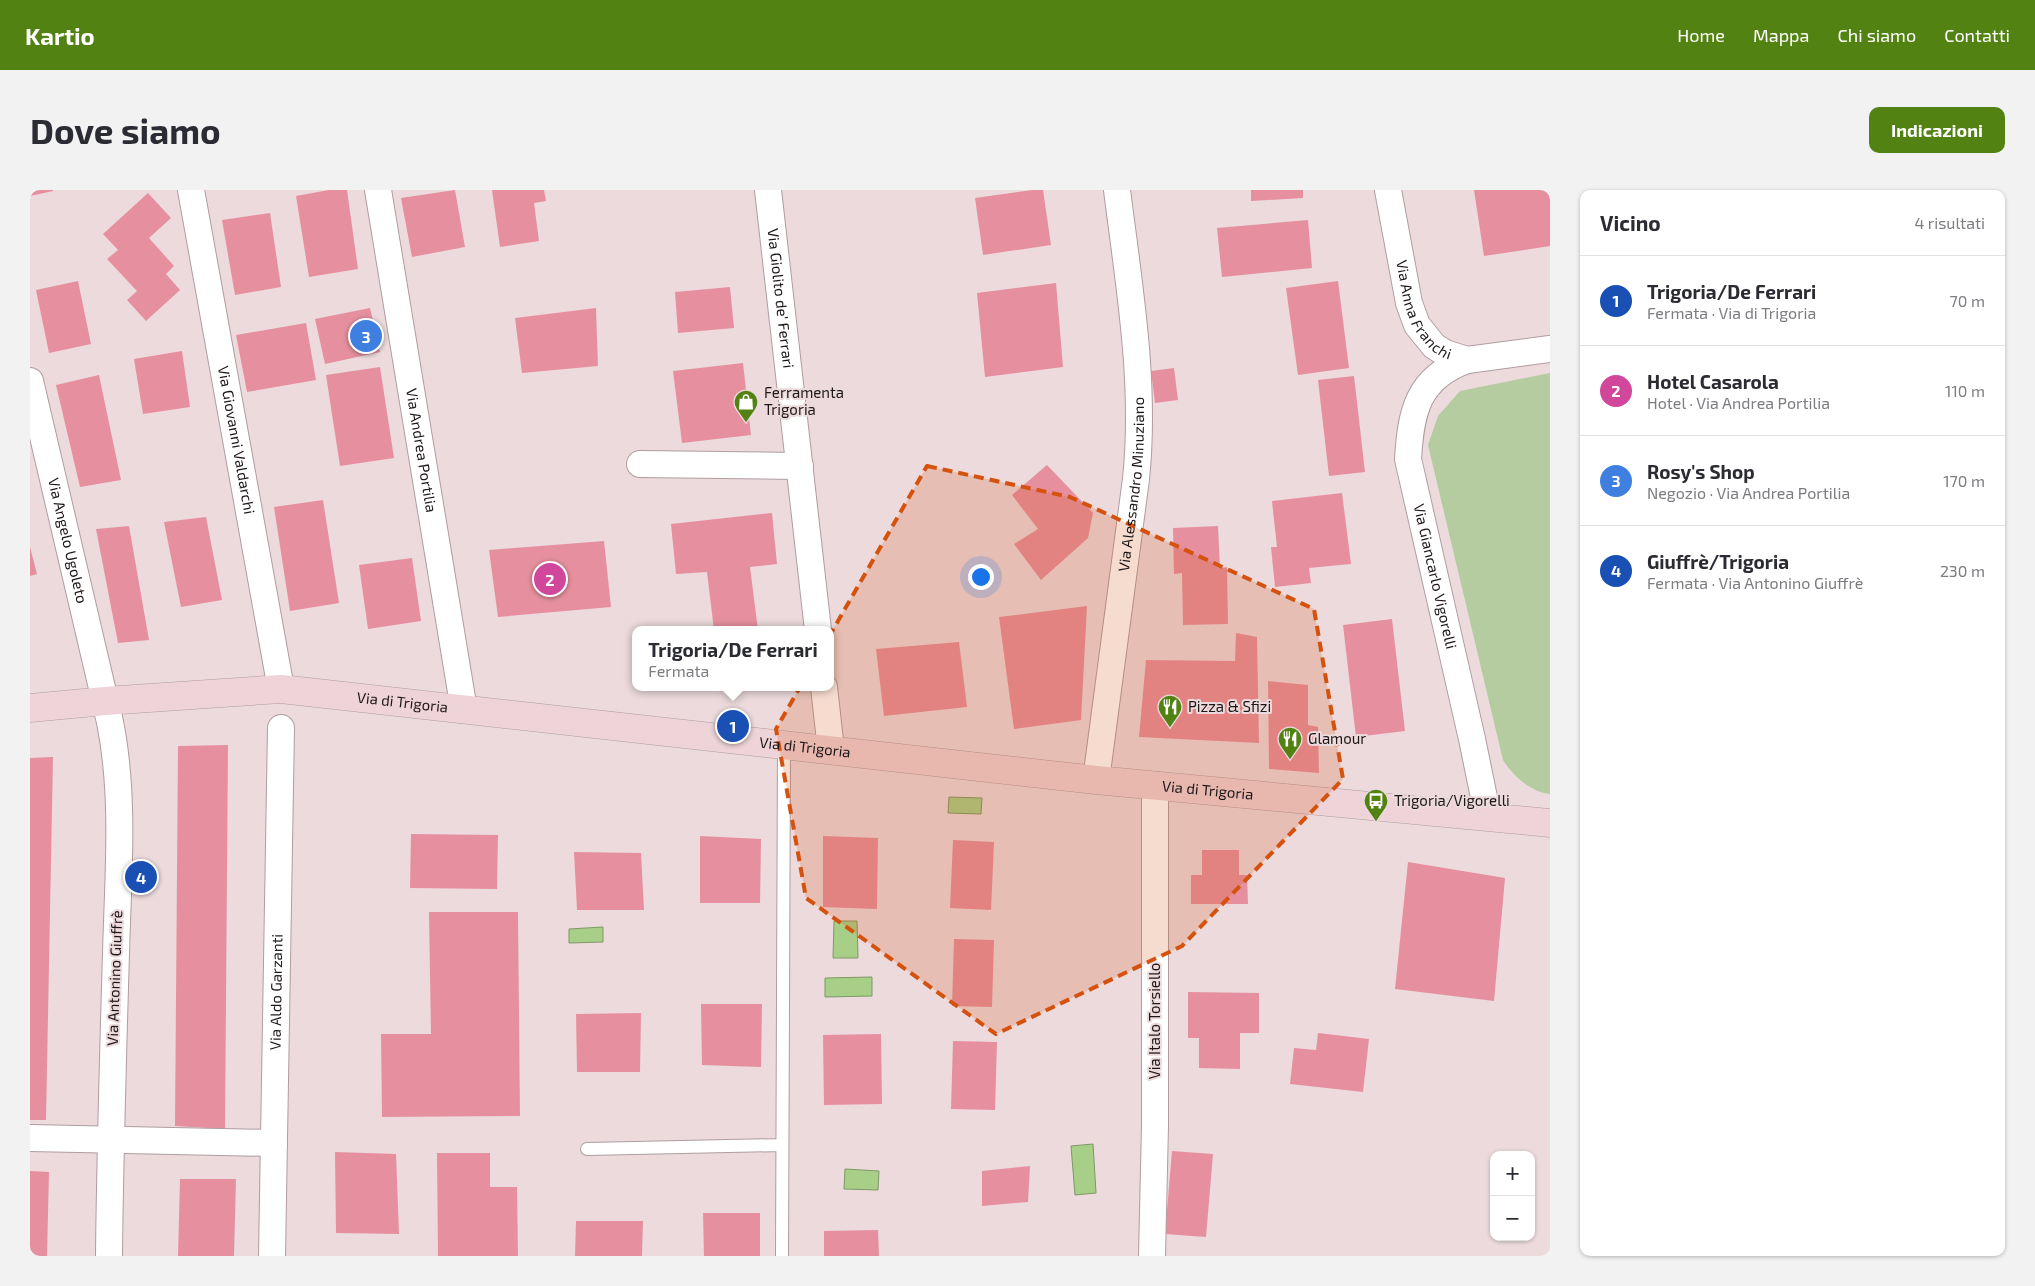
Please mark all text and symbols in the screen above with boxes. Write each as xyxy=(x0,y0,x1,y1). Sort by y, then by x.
text: Kartio xyxy=(25,21,95,50)
text: Home xyxy=(1677,24,1725,46)
text: Mappa xyxy=(1753,24,1809,46)
text: Chi siamo xyxy=(1837,24,1916,46)
text: Contatti xyxy=(1944,24,2010,46)
button: Indicazioni xyxy=(1869,107,2005,153)
text: Dove siamo xyxy=(30,109,221,151)
text: Vicino xyxy=(1600,210,1661,235)
text: 4 risultati xyxy=(1914,213,1985,232)
street label: Via Giolito de' Ferrari xyxy=(764,227,798,369)
street label: Via Anna Franchi xyxy=(1393,258,1454,362)
text: Trigoria/De Ferrari xyxy=(1647,280,1816,303)
text: 1 xyxy=(1613,291,1619,310)
text: 70 m xyxy=(1950,291,1985,310)
text: Fermata · Via di Trigoria xyxy=(1647,303,1816,322)
pin: 3 xyxy=(350,317,382,355)
street label: Via Giovanni Valdarchi xyxy=(215,364,259,515)
text: Hotel Casarola xyxy=(1647,370,1779,393)
text: 2 xyxy=(1611,381,1621,400)
text: 110 m xyxy=(1945,381,1985,400)
place label: Ferramenta Trigoria xyxy=(764,383,844,418)
street label: Via Andrea Portilia xyxy=(403,387,441,514)
shop icon: Ferramenta Trigoria xyxy=(733,389,759,423)
text: Hotel · Via Andrea Portilia xyxy=(1647,393,1830,412)
street label: Via Alessandro Minuziano xyxy=(1114,397,1147,573)
text: Rosy's Shop xyxy=(1647,460,1755,483)
text: 3 xyxy=(1611,471,1621,490)
text: 170 m xyxy=(1943,471,1985,490)
street label: Via Angelo Ugoleto xyxy=(45,476,92,605)
text: Negozio · Via Andrea Portilia xyxy=(1647,483,1850,502)
street label: Via Giancarlo Vigorelli xyxy=(1411,502,1461,651)
text: Giuffrè/Trigoria xyxy=(1647,550,1789,573)
pin: 2 xyxy=(534,560,566,598)
text: 4 xyxy=(1611,561,1621,580)
text: 230 m xyxy=(1940,561,1985,580)
your location xyxy=(968,564,994,590)
text: Fermata · Via Antonino Giuffrè xyxy=(1647,573,1863,592)
popup xyxy=(632,626,834,691)
text: Trigoria/De Ferrari xyxy=(648,638,818,661)
text: Fermata xyxy=(648,661,709,680)
street label: Via di Trigoria xyxy=(356,688,449,716)
restaurant icon: Pizza & Sfizi xyxy=(1157,694,1183,728)
place label: Pizza & Sfizi xyxy=(1188,697,1271,715)
pin: 1 xyxy=(717,707,749,745)
restaurant icon: Glamour xyxy=(1277,726,1303,760)
place label: Glamour xyxy=(1308,729,1366,747)
street label: Via di Trigoria xyxy=(759,732,852,761)
street label: Via di Trigoria xyxy=(1161,776,1254,803)
bus stop icon: Trigoria/Vigorelli xyxy=(1363,788,1389,822)
place label: Trigoria/Vigorelli xyxy=(1394,791,1510,809)
pin: 4 xyxy=(125,858,157,896)
street label: Via Antonino Giuffrè xyxy=(103,910,125,1046)
street label: Via Aldo Garzanti xyxy=(266,934,285,1050)
street label: Via Italo Torsiello xyxy=(1145,963,1163,1079)
map controls xyxy=(1490,1151,1535,1241)
button: + xyxy=(1490,1151,1535,1196)
button: − xyxy=(1490,1196,1535,1241)

